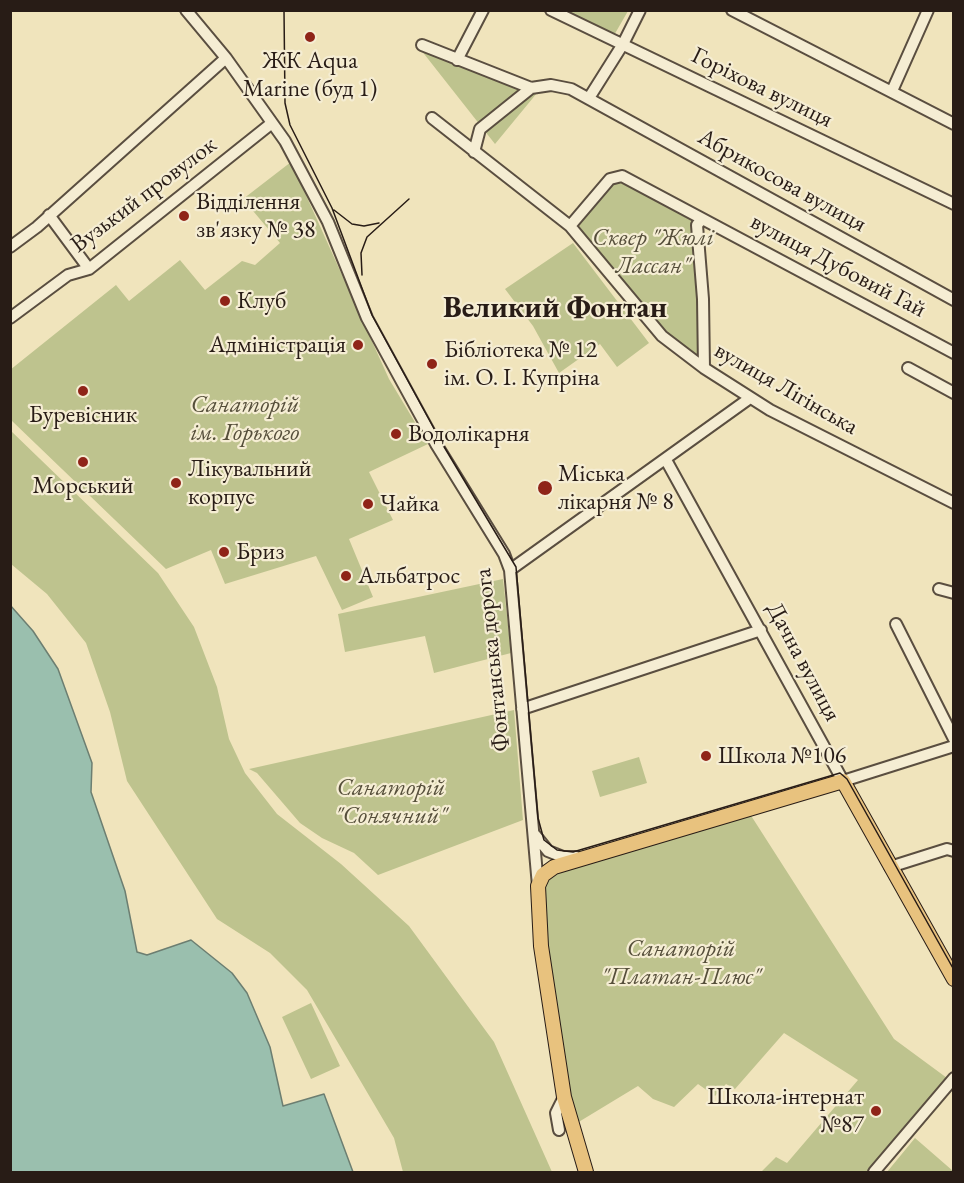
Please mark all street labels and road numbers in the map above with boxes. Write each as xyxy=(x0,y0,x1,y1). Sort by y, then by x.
street label: Горіхова вулиця xyxy=(687,41,837,135)
street label: Абрикосова вулиця xyxy=(693,123,871,239)
street label: Вузький провулок xyxy=(65,131,223,259)
street label: вулиця Дубовий Гай xyxy=(745,208,931,324)
street label: вулиця Лігінська xyxy=(709,336,863,442)
street label: Фонтанська дорога xyxy=(469,567,517,753)
street label: Дачна вулиця xyxy=(760,598,846,726)

